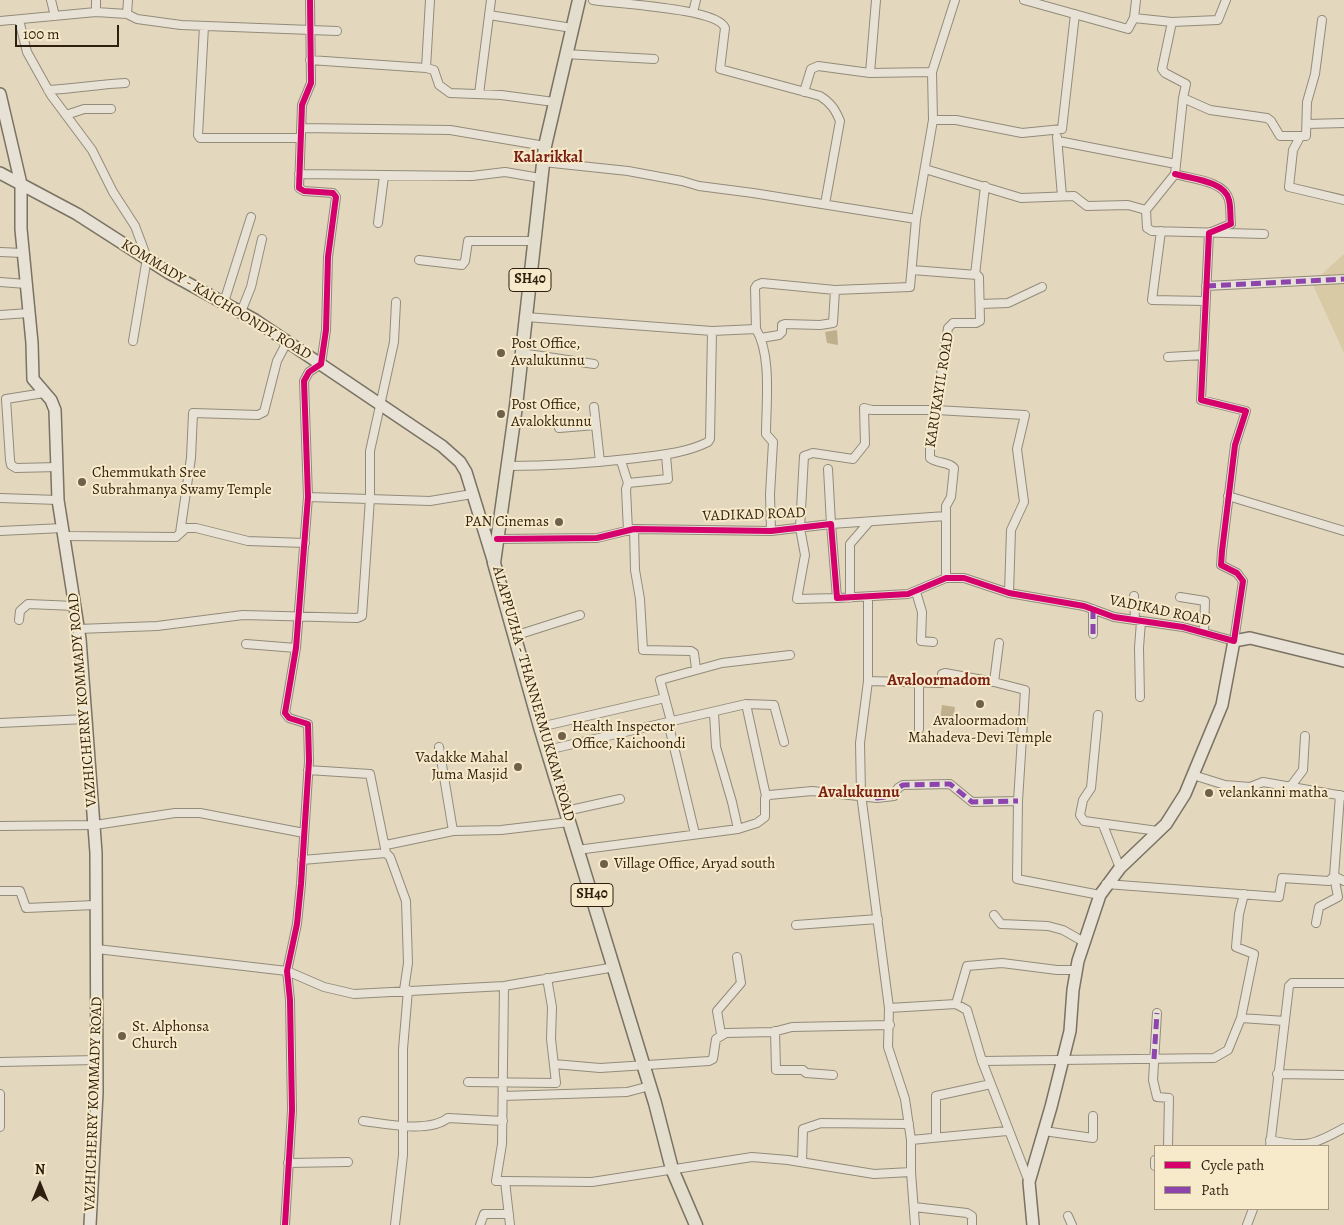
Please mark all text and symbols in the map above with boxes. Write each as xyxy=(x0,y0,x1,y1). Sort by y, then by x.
scale bar xyxy=(18,15,121,47)
text: 100 m xyxy=(23,24,60,44)
district label: Kalarikkal xyxy=(513,148,583,168)
street label: KOMMADY - KAICHOONDY ROAD xyxy=(117,236,315,364)
road number: SH40 xyxy=(509,268,551,292)
street label: KARUKAYIL ROAD xyxy=(922,331,958,449)
place label: Post Office, Avalukunnu xyxy=(511,335,585,370)
marker: Post Office, Avalukunnu xyxy=(495,347,507,359)
place label: Post Office, Avalokkunnu xyxy=(511,396,592,431)
marker: Post Office, Avalokkunnu xyxy=(495,408,507,420)
place label: Chemmukath Sree Subrahmanya Swamy Temple xyxy=(92,464,272,499)
marker: Chemmukath Sree Subrahmanya Swamy Temple xyxy=(76,476,88,488)
street label: VADIKAD ROAD xyxy=(702,504,806,526)
place label: PAN Cinemas xyxy=(465,513,549,531)
marker: PAN Cinemas xyxy=(553,516,565,528)
street label: ALAPPUZHA - THANNERMUKKAM ROAD xyxy=(488,564,578,824)
street label: VADIKAD ROAD xyxy=(1108,591,1212,631)
street label: VAZHICHERRY KOMMADY ROAD xyxy=(65,592,101,808)
district label: Avaloormadom xyxy=(887,671,991,691)
marker: Avaloormadom Mahadeva-Devi Temple xyxy=(974,698,986,710)
place label: Avaloormadom Mahadeva-Devi Temple xyxy=(908,712,1052,747)
place label: Health Inspector Office, Kaichoondi xyxy=(572,718,686,753)
marker: Health Inspector Office, Kaichoondi xyxy=(556,730,568,742)
place label: Vadakke Mahal Juma Masjid xyxy=(416,749,508,784)
marker: Vadakke Mahal Juma Masjid xyxy=(512,761,524,773)
district label: Avalukunnu xyxy=(818,783,900,803)
place label: velankanni matha xyxy=(1219,784,1328,802)
marker: velankanni matha xyxy=(1203,787,1215,799)
place label: Village Office, Aryad south xyxy=(614,855,775,873)
marker: Village Office, Aryad south xyxy=(598,858,610,870)
road number: SH40 xyxy=(571,884,613,906)
street label: VAZHICHERRY KOMMADY ROAD xyxy=(81,996,107,1212)
place label: St. Alphonsa Church xyxy=(132,1018,209,1053)
marker: St. Alphonsa Church xyxy=(116,1030,128,1042)
legend xyxy=(1154,1145,1329,1210)
text: Cycle path xyxy=(1201,1155,1264,1175)
north arrow xyxy=(15,1160,65,1210)
text: N xyxy=(35,1160,45,1179)
text: Path xyxy=(1201,1180,1229,1200)

